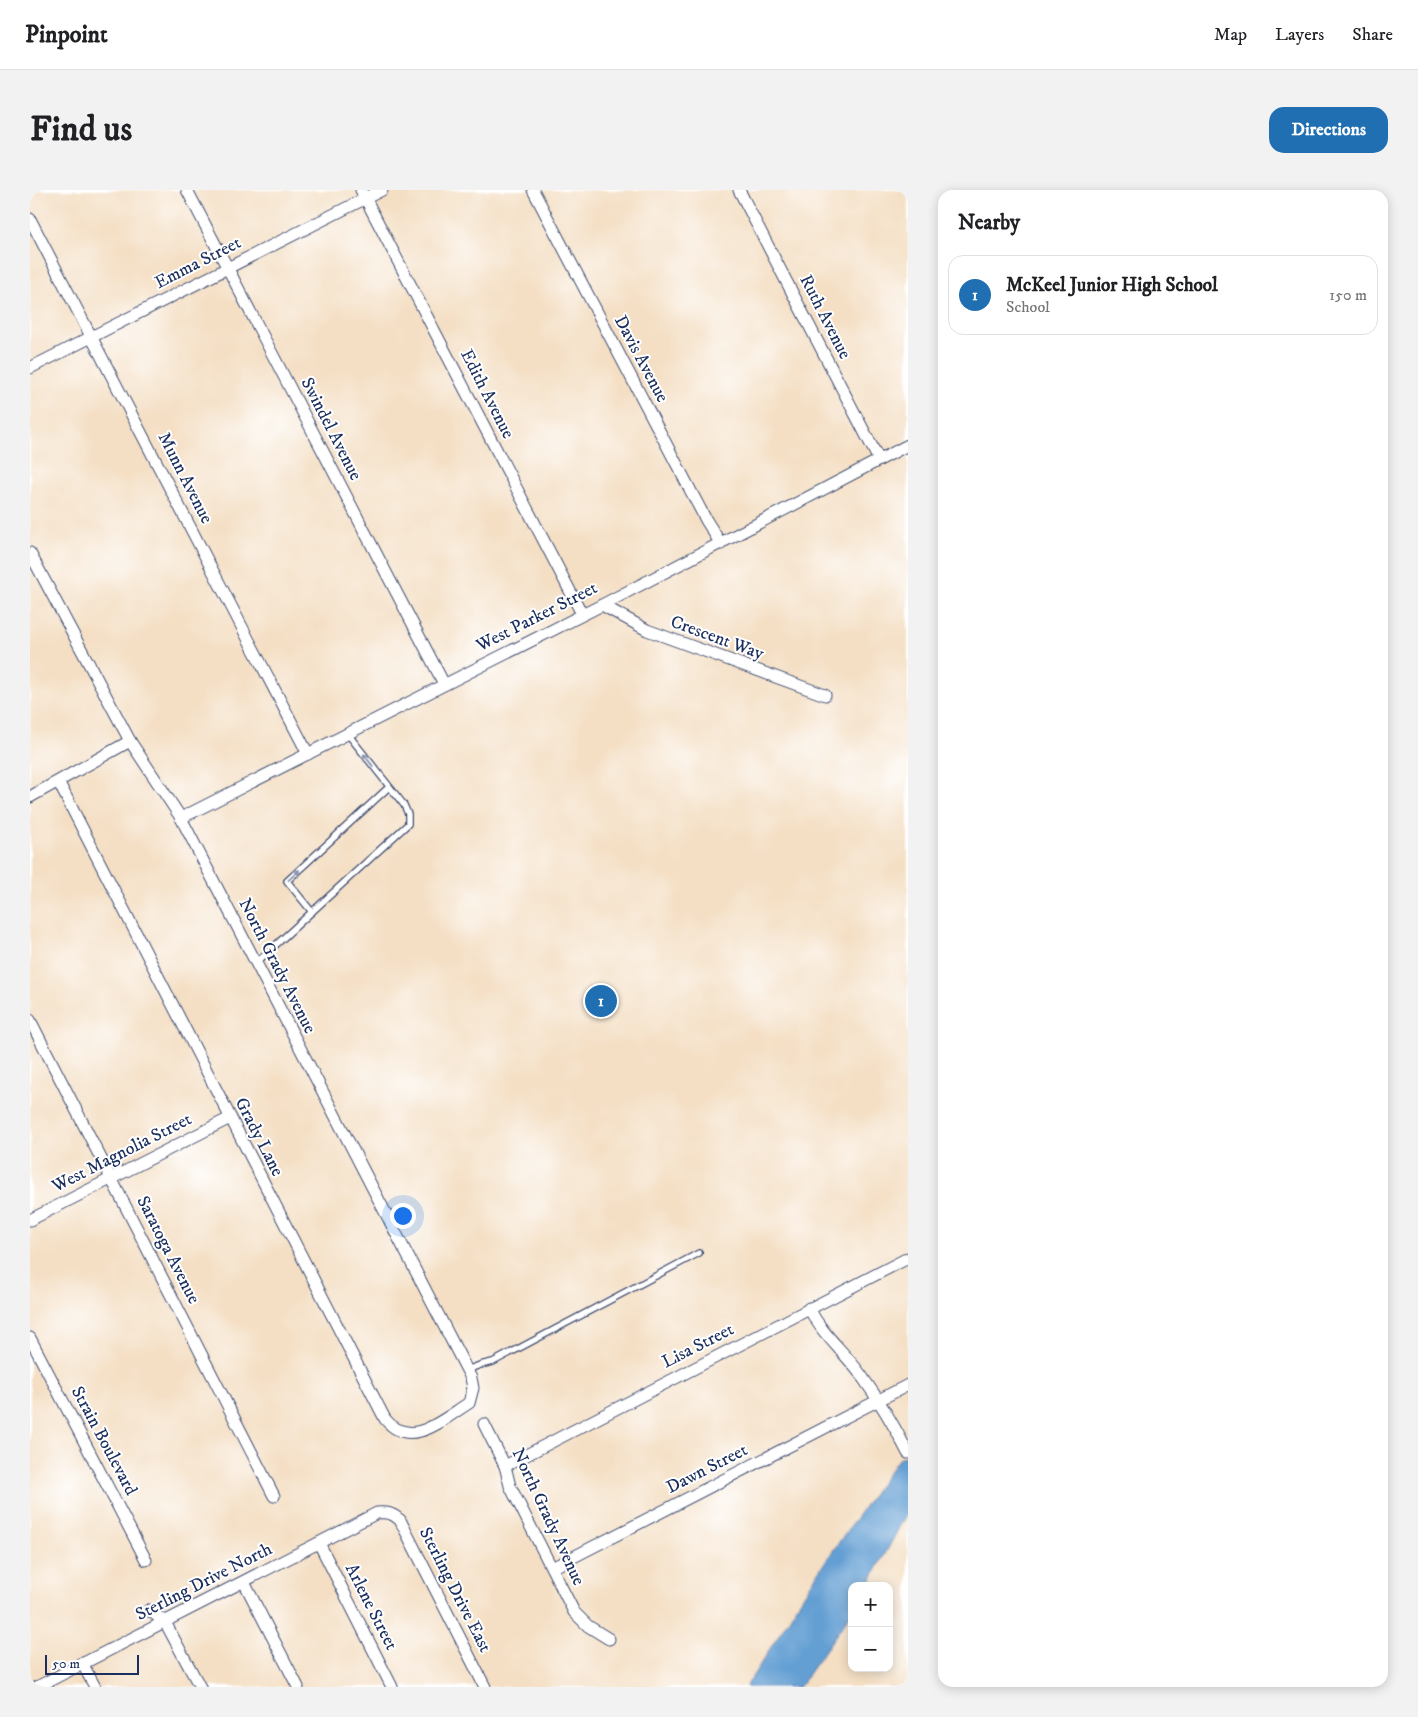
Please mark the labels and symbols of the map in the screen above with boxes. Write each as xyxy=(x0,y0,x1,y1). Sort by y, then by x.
street label: Emma Street xyxy=(151,232,245,294)
street label: Ruth Avenue xyxy=(794,271,856,363)
street label: Davis Avenue xyxy=(609,312,673,406)
street label: Edith Avenue xyxy=(455,346,519,442)
street label: Swindel Avenue xyxy=(296,374,366,484)
street label: Munn Avenue xyxy=(153,429,217,527)
street label: West Parker Street xyxy=(472,577,601,657)
street label: Crescent Way xyxy=(667,611,767,665)
one-way arrow xyxy=(363,754,374,767)
one-way arrow xyxy=(288,869,301,881)
street label: North Grady Avenue xyxy=(233,895,321,1037)
pin: 1 xyxy=(585,982,617,1020)
street label: Grady Lane xyxy=(230,1094,288,1180)
street label: West Magnolia Street xyxy=(48,1108,196,1198)
street label: Saratoga Avenue xyxy=(131,1192,205,1308)
your location xyxy=(390,1203,416,1229)
street label: Lisa Street xyxy=(658,1318,738,1373)
street label: Strain Boulevard xyxy=(66,1383,142,1499)
street label: Dawn Street xyxy=(663,1439,752,1499)
street label: North Grady Avenue xyxy=(507,1445,589,1589)
street label: Sterling Drive East xyxy=(414,1524,496,1656)
street label: Sterling Drive North xyxy=(132,1538,276,1626)
street label: Arlene Street xyxy=(340,1560,402,1654)
scale bar xyxy=(45,1652,139,1675)

